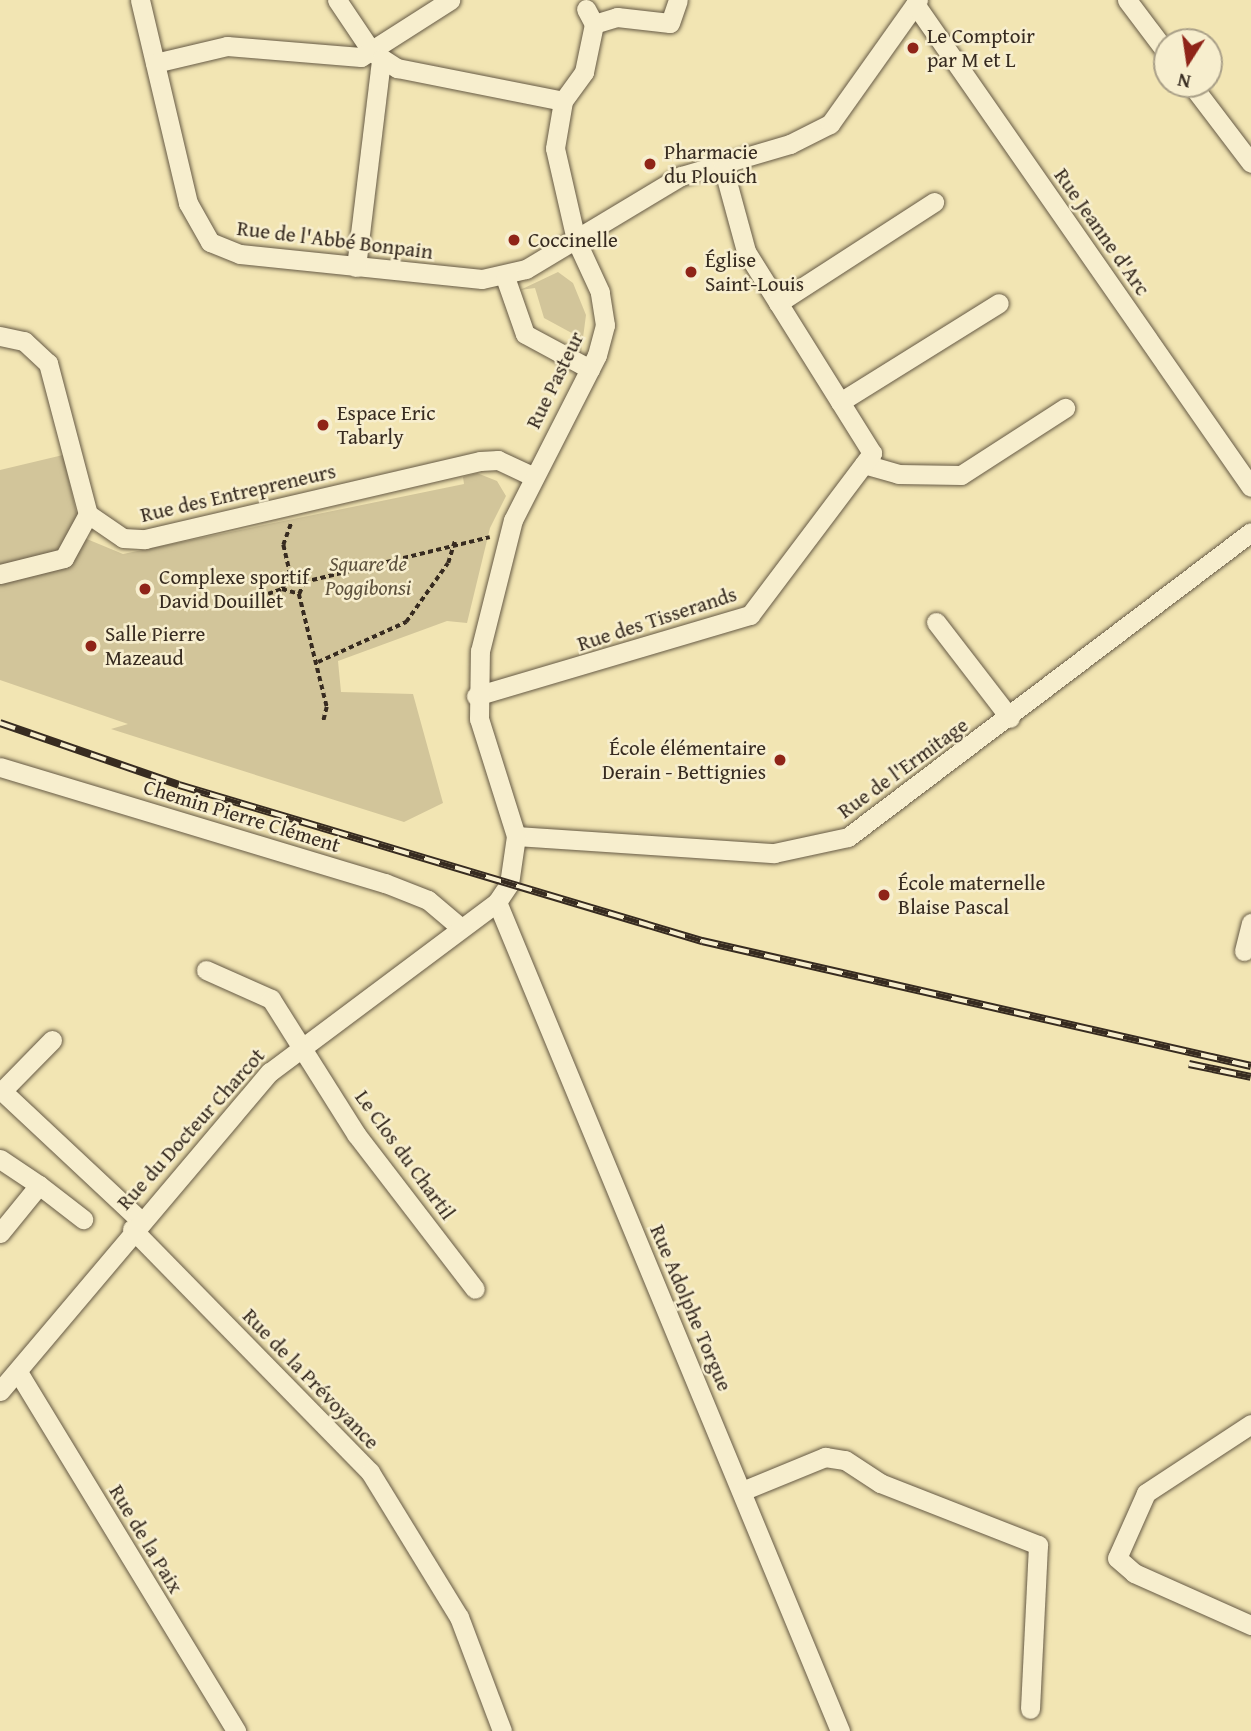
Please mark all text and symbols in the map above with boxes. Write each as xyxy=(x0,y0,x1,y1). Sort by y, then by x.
place label: Le Comptoir par M et L xyxy=(927,23,1035,73)
north arrow xyxy=(1153,28,1223,98)
marker: Le Comptoir par M et L xyxy=(905,40,921,56)
text: N xyxy=(1175,67,1193,97)
place label: Pharmacie du Plouich xyxy=(664,139,758,189)
marker: Pharmacie du Plouich xyxy=(642,156,658,172)
street label: Rue Jeanne d'Arc xyxy=(1049,164,1155,300)
street label: Rue de l'Abbé Bonpain xyxy=(236,215,434,265)
place label: Coccinelle xyxy=(528,227,618,253)
marker: Coccinelle xyxy=(506,232,522,248)
place label: Église Saint-Louis xyxy=(705,247,804,297)
marker: Église Saint-Louis xyxy=(683,264,699,280)
street label: Rue Pasteur xyxy=(521,327,589,433)
place label: Espace Eric Tabarly xyxy=(337,400,435,450)
marker: Espace Eric Tabarly xyxy=(315,417,331,433)
street label: Rue des Entrepreneurs xyxy=(138,458,338,528)
park label: Square de Poggibonsi xyxy=(325,551,411,601)
place label: Complexe sportif David Douillet xyxy=(159,564,309,614)
marker: Complexe sportif David Douillet xyxy=(137,581,153,597)
street label: Rue des Tisserands xyxy=(574,581,740,657)
place label: Salle Pierre Mazeaud xyxy=(105,621,205,671)
marker: Salle Pierre Mazeaud xyxy=(83,638,99,654)
street label: Rue de l'Ermitage xyxy=(833,712,973,824)
place label: École élémentaire Derain - Bettignies xyxy=(602,735,766,785)
marker: École élémentaire Derain - Bettignies xyxy=(772,752,788,768)
street label: Chemin Pierre Clément xyxy=(141,774,343,858)
place label: École maternelle Blaise Pascal xyxy=(898,870,1045,920)
marker: École maternelle Blaise Pascal xyxy=(876,887,892,903)
street label: Rue du Docteur Charcot xyxy=(112,1043,270,1215)
street label: Le Clos du Chartil xyxy=(350,1085,460,1225)
street label: Rue Adolphe Torgue xyxy=(645,1221,737,1395)
street label: Rue de la Prévoyance xyxy=(237,1303,385,1455)
street label: Rue de la Paix xyxy=(104,1480,188,1598)

